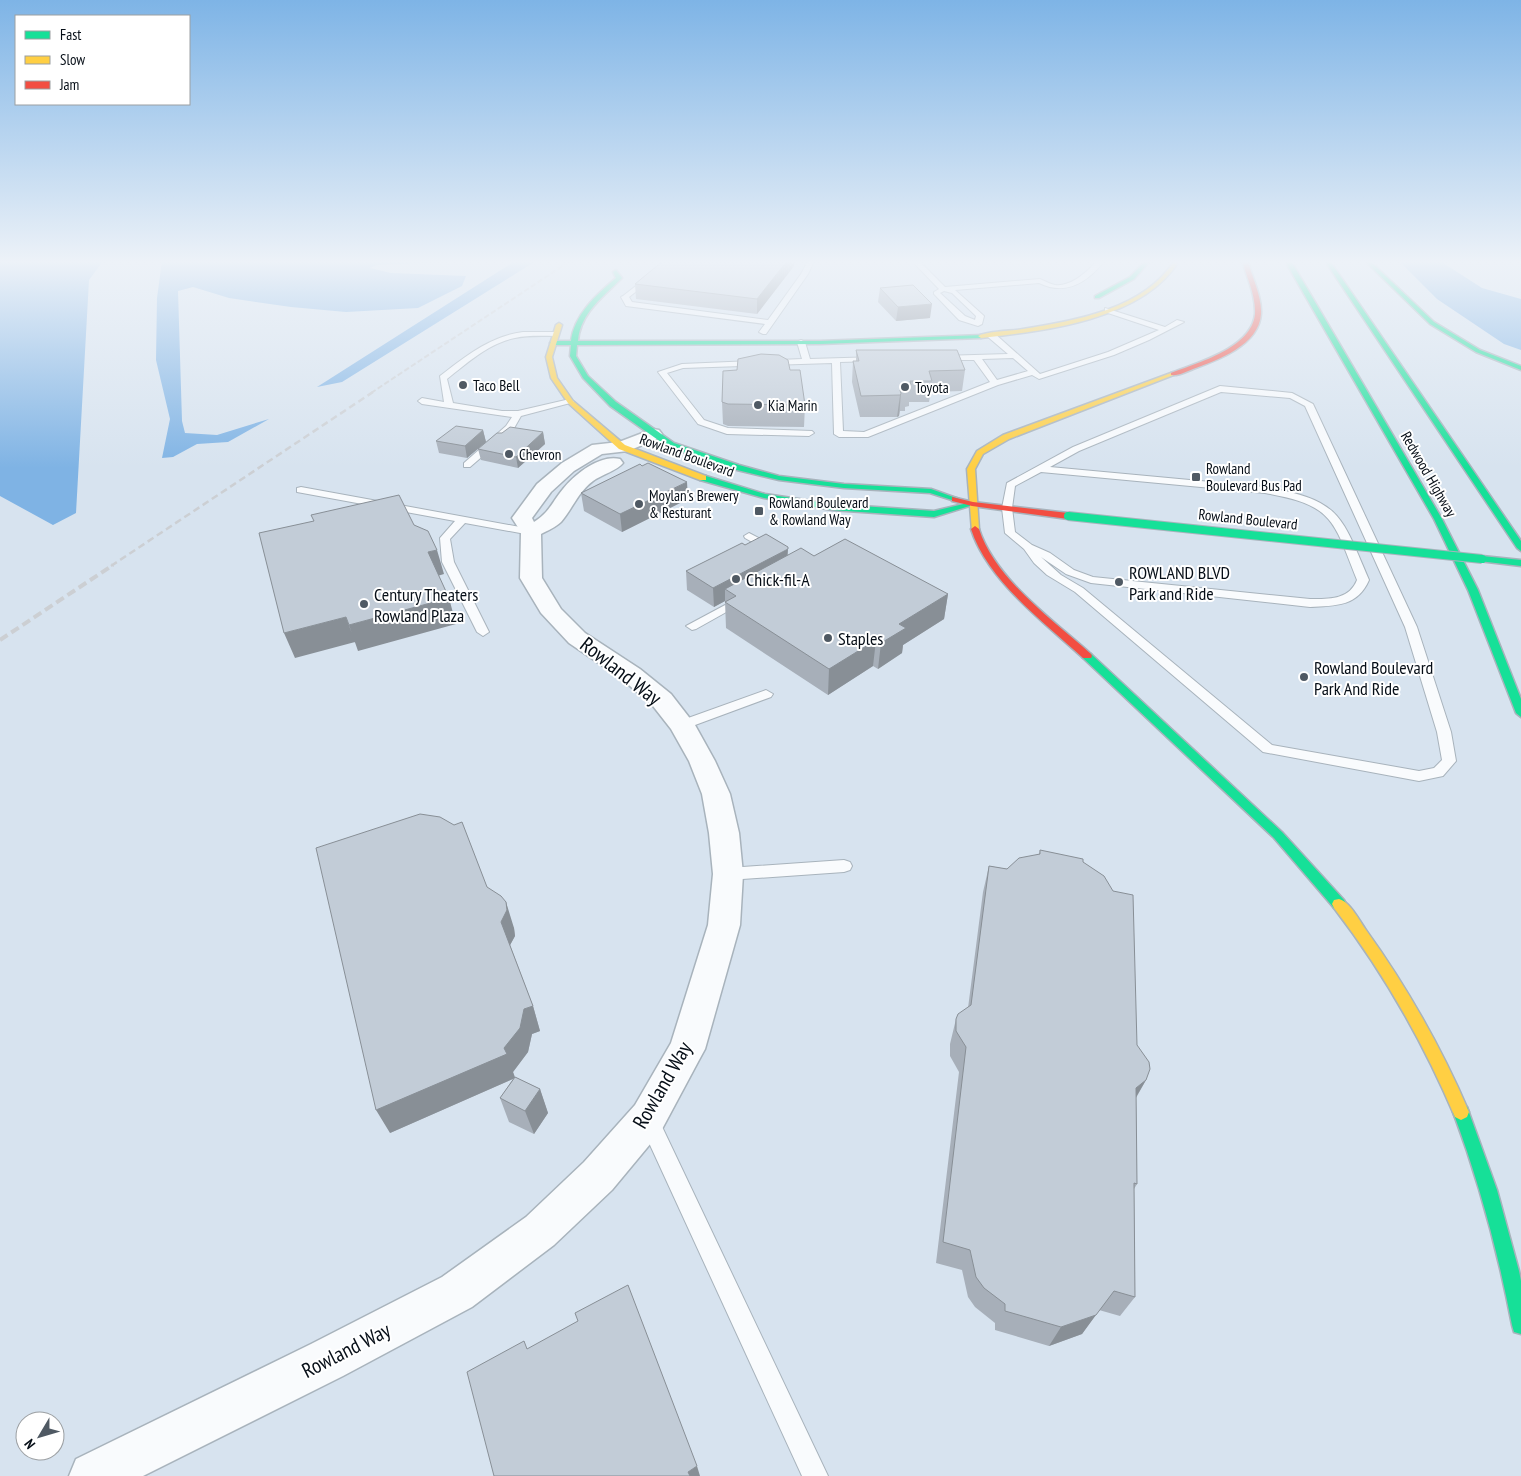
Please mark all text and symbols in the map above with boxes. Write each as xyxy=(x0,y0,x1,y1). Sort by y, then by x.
legend xyxy=(15,15,190,105)
text: Fast xyxy=(60,25,81,44)
text: Slow xyxy=(60,50,85,69)
text: Jam xyxy=(59,75,79,94)
place label: Taco Bell xyxy=(473,376,520,395)
place label: Toyota xyxy=(915,378,949,397)
marker: Taco Bell xyxy=(457,379,469,391)
marker: Toyota xyxy=(899,381,911,393)
place label: Kia Marin xyxy=(768,396,817,415)
marker: Kia Marin xyxy=(752,399,764,411)
street label: Redwood Highway xyxy=(1397,428,1461,520)
street label: Rowland Boulevard xyxy=(637,429,737,481)
place label: Chevron xyxy=(519,445,561,464)
marker: Chevron xyxy=(503,448,515,460)
place label: Rowland Boulevard Bus Pad xyxy=(1206,459,1302,495)
marker: Rowland Boulevard Bus Pad xyxy=(1190,471,1202,483)
place label: Moylan's Brewery & Resturant xyxy=(649,486,739,522)
place label: Rowland Boulevard & Rowland Way xyxy=(769,493,868,529)
marker: Moylan's Brewery & Resturant xyxy=(633,498,645,510)
street label: Rowland Boulevard xyxy=(1198,504,1298,534)
marker: Rowland Boulevard & Rowland Way xyxy=(753,505,765,517)
place label: ROWLAND BLVD Park and Ride xyxy=(1129,561,1230,605)
place label: Chick-fil-A xyxy=(746,568,810,591)
marker: Chick-fil-A xyxy=(730,573,742,585)
marker: ROWLAND BLVD Park and Ride xyxy=(1113,576,1125,588)
place label: Century Theaters Rowland Plaza xyxy=(374,583,478,627)
marker: Century Theaters Rowland Plaza xyxy=(358,598,370,610)
place label: Staples xyxy=(838,627,883,650)
street label: Rowland Way xyxy=(575,631,667,711)
marker: Staples xyxy=(822,632,834,644)
place label: Rowland Boulevard Park And Ride xyxy=(1314,656,1433,700)
marker: Rowland Boulevard Park And Ride xyxy=(1298,671,1310,683)
street label: Rowland Way xyxy=(626,1037,698,1133)
street label: Rowland Way xyxy=(297,1316,395,1384)
north arrow xyxy=(15,1411,65,1461)
text: N xyxy=(20,1435,39,1453)

